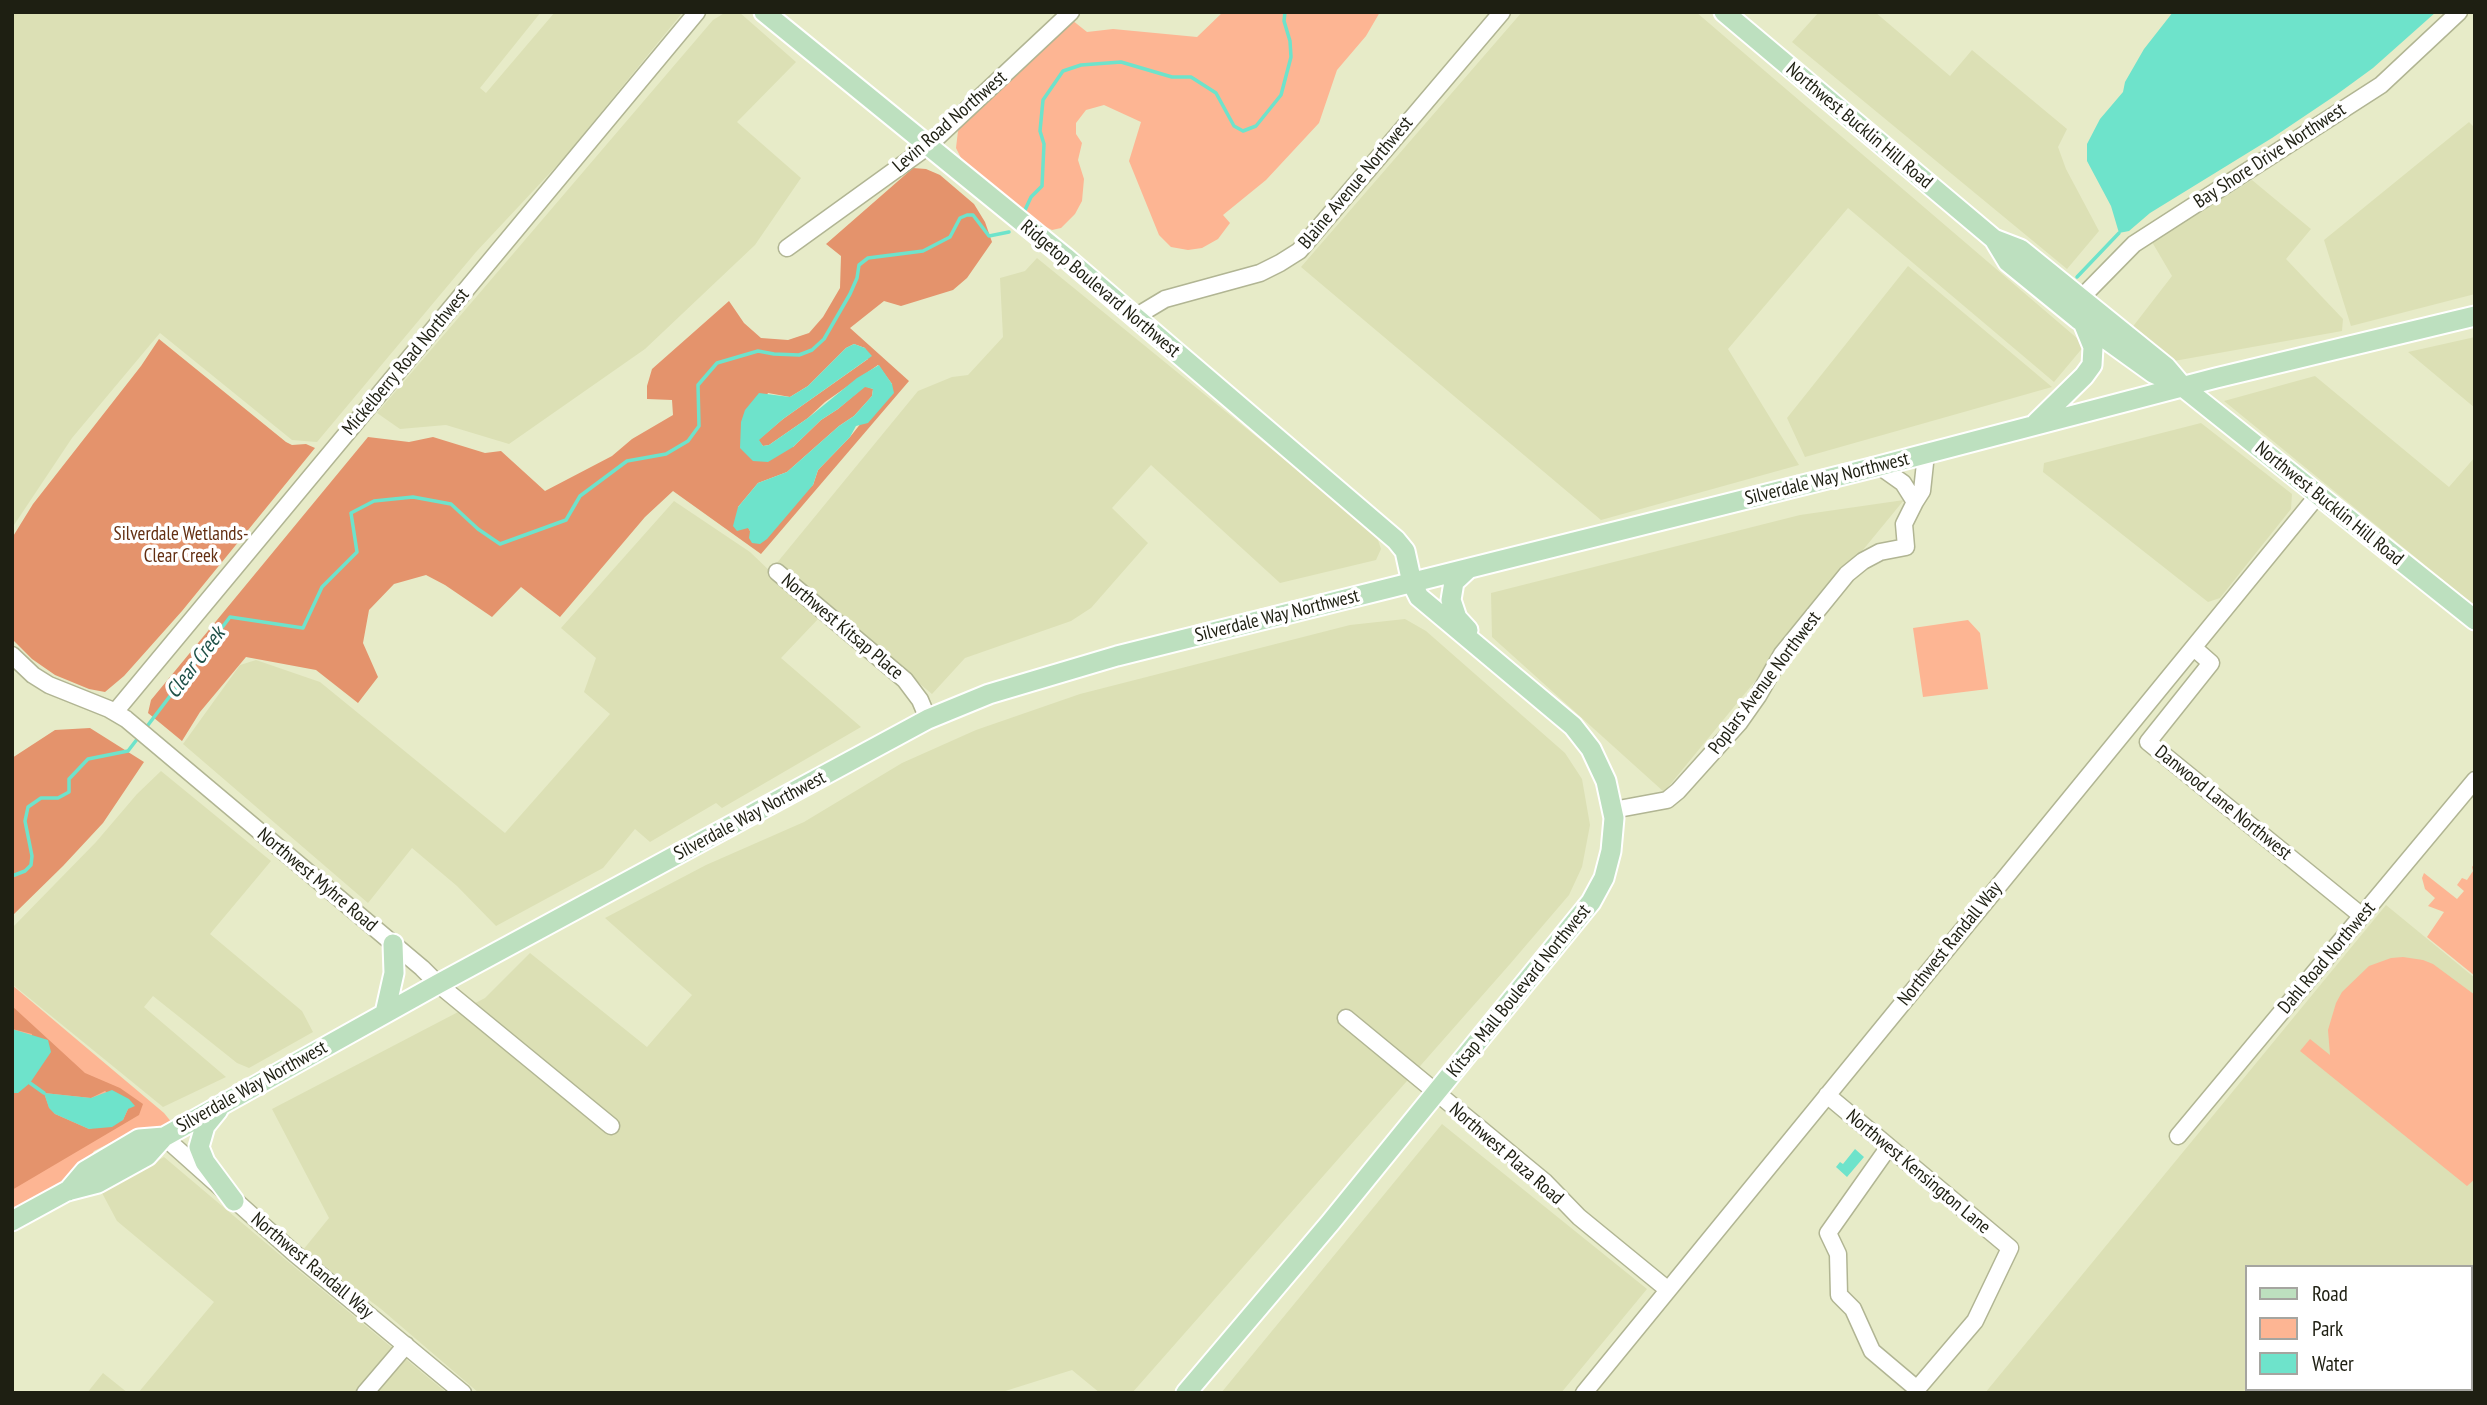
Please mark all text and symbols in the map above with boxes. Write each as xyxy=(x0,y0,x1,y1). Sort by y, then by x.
street label: Northwest Bucklin Hill Road xyxy=(1781,58,1937,194)
street label: Levin Road Northwest xyxy=(889,66,1011,178)
street label: Bay Shore Drive Northwest xyxy=(2190,98,2350,214)
street label: Blaine Avenue Northwest xyxy=(1294,112,1418,254)
street label: Ridgetop Boulevard Northwest xyxy=(1016,216,1184,362)
street label: Mickelberry Road Northwest xyxy=(338,284,474,440)
street label: Northwest Bucklin Hill Road xyxy=(2250,437,2408,571)
street label: Silverdale Way Northwest xyxy=(1743,448,1911,510)
park label: Silverdale Wetlands- Clear Creek xyxy=(114,524,248,568)
street label: Northwest Kitsap Place xyxy=(776,569,908,685)
street label: Silverdale Way Northwest xyxy=(1193,585,1361,647)
street label: Poplars Avenue Northwest xyxy=(1704,607,1826,759)
water label: Clear Creek xyxy=(161,623,231,703)
street label: Danwood Lane Northwest xyxy=(2150,741,2296,865)
street label: Silverdale Way Northwest xyxy=(670,766,830,866)
street label: Northwest Myhre Road xyxy=(252,823,382,937)
street label: Northwest Randall Way xyxy=(1893,877,2007,1011)
street label: Dahl Road Northwest xyxy=(2274,897,2380,1019)
street label: Kitsap Mall Boulevard Northwest xyxy=(1442,900,1596,1082)
street label: Silverdale Way Northwest xyxy=(173,1036,331,1138)
street label: Northwest Plaza Road xyxy=(1444,1098,1568,1210)
street label: Northwest Kensington Lane xyxy=(1841,1105,1995,1239)
street label: Northwest Randall Way xyxy=(246,1208,378,1324)
legend xyxy=(2246,1265,2473,1391)
text: Road xyxy=(2312,1280,2348,1307)
text: Park xyxy=(2312,1315,2343,1342)
text: Water xyxy=(2312,1350,2354,1377)

